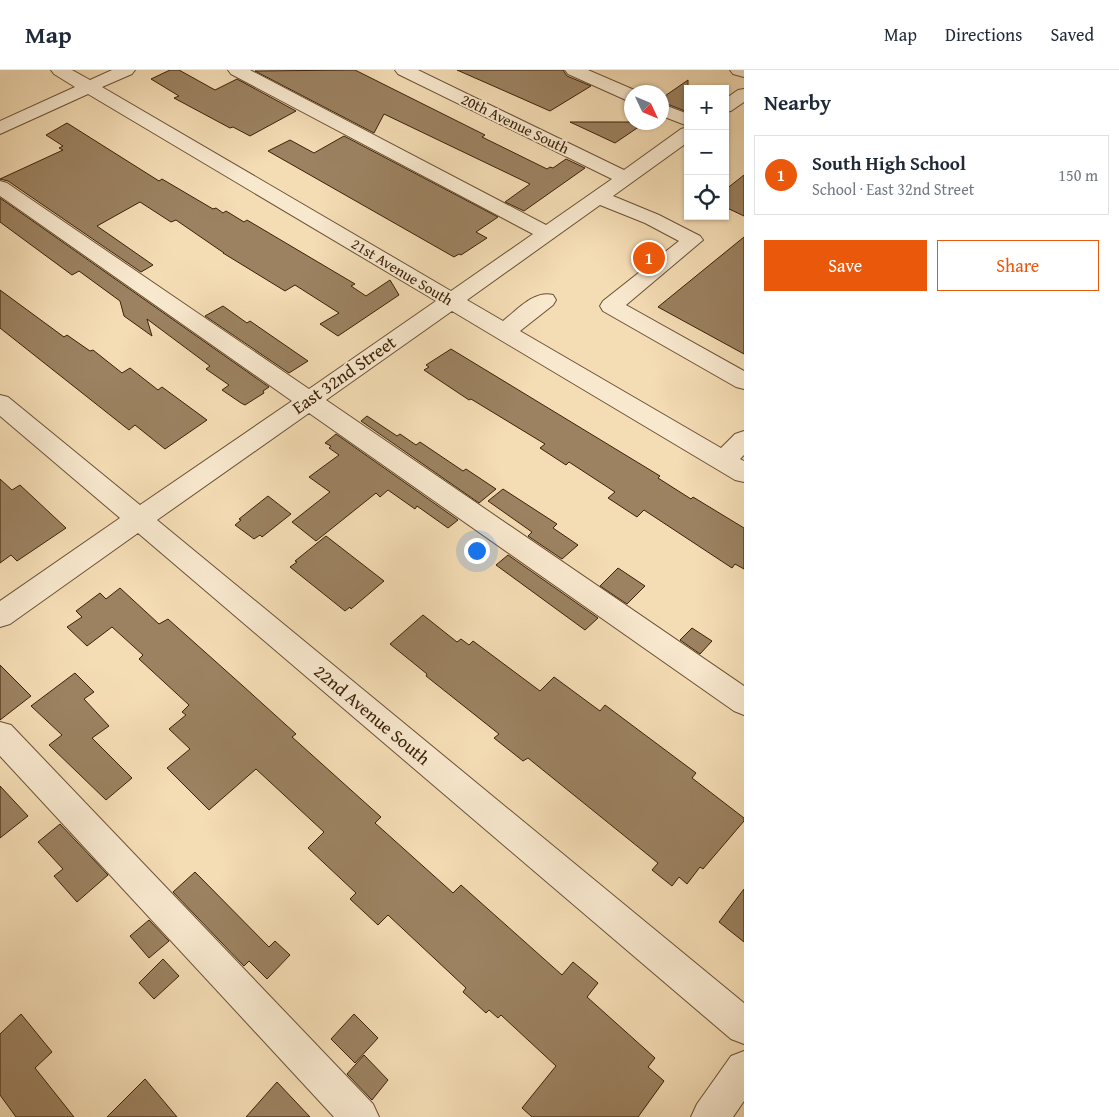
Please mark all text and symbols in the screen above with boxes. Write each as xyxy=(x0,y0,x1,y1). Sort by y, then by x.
text: Map xyxy=(25,17,72,52)
text: Map xyxy=(884,21,917,48)
text: Directions xyxy=(945,21,1022,48)
text: Saved xyxy=(1050,21,1094,48)
north arrow xyxy=(624,85,669,130)
map controls xyxy=(684,85,729,220)
button: + xyxy=(684,85,729,130)
text: Nearby xyxy=(764,87,831,118)
street label: 20th Avenue South xyxy=(458,88,573,159)
button: − xyxy=(684,130,729,175)
text: South High School xyxy=(812,149,966,177)
text: 1 xyxy=(777,163,785,187)
text: 150 m xyxy=(1058,163,1098,187)
button: locate xyxy=(684,175,729,220)
text: School · East 32nd Street xyxy=(812,177,974,201)
street label: 21st Avenue South xyxy=(347,233,458,311)
pin: 1 xyxy=(633,239,665,277)
button: Save xyxy=(764,240,927,291)
button: Share xyxy=(937,240,1099,291)
street label: East 32nd Street xyxy=(286,328,402,421)
your location xyxy=(464,538,490,564)
street label: 22nd Avenue South xyxy=(308,658,436,771)

